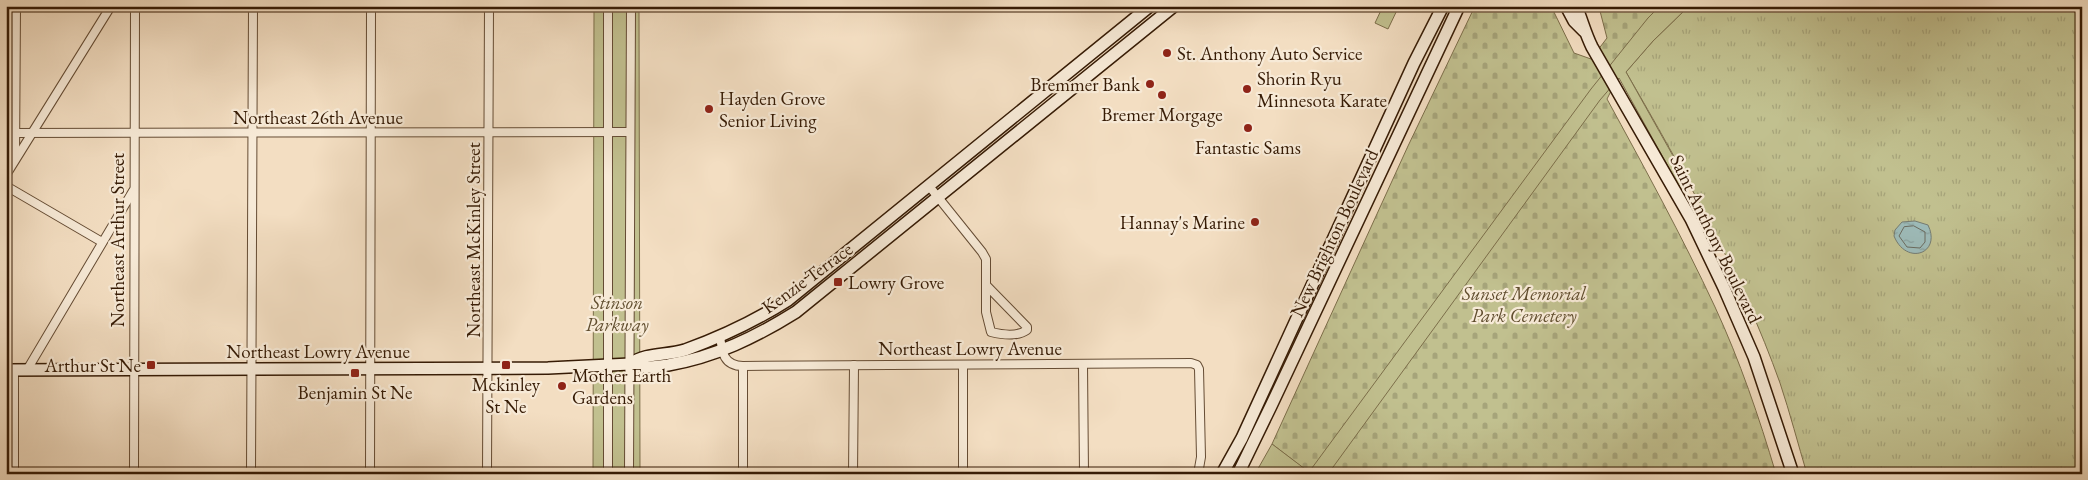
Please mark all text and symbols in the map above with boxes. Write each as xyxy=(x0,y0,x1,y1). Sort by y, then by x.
place label: St. Anthony Auto Service xyxy=(1177,41,1362,66)
marker: St. Anthony Auto Service xyxy=(1161,47,1173,59)
place label: Shorin Ryu Minnesota Karate xyxy=(1257,66,1387,113)
place label: Bremmer Bank xyxy=(1030,72,1141,97)
marker: Bremmer Bank xyxy=(1144,78,1156,90)
marker: Shorin Ryu Minnesota Karate xyxy=(1241,83,1253,95)
place label: Hayden Grove Senior Living xyxy=(719,86,825,133)
marker: Bremer Morgage xyxy=(1156,89,1168,101)
place label: Bremer Morgage xyxy=(1101,102,1223,127)
marker: Hayden Grove Senior Living xyxy=(703,103,715,115)
street label: Northeast 26th Avenue xyxy=(233,105,403,130)
marker: Fantastic Sams xyxy=(1242,122,1254,134)
place label: Fantastic Sams xyxy=(1195,135,1301,160)
street label: Northeast McKinley Street xyxy=(461,142,486,338)
street label: New Brighton Boulevard xyxy=(1284,145,1384,321)
street label: Saint Anthony Boulevard xyxy=(1664,151,1768,328)
street label: Northeast Arthur Street xyxy=(105,153,130,327)
place label: Hannay's Marine xyxy=(1120,210,1245,235)
marker: Hannay's Marine xyxy=(1249,216,1261,228)
street label: Kenzie Terrace xyxy=(757,237,857,319)
place label: Lowry Grove xyxy=(848,270,944,295)
marker: Lowry Grove xyxy=(832,276,844,288)
park label: Sunset Memorial Park Cemetery xyxy=(1461,281,1587,328)
park label: Stinson Parkway xyxy=(585,290,649,337)
street label: Northeast Lowry Avenue xyxy=(878,336,1062,361)
street label: Northeast Lowry Avenue xyxy=(226,339,410,364)
place label: Arthur St Ne xyxy=(44,353,141,378)
marker: Arthur St Ne xyxy=(145,359,157,371)
marker: Mckinley St Ne xyxy=(500,359,512,371)
place label: Mother Earth Gardens xyxy=(572,363,672,410)
marker: Benjamin St Ne xyxy=(349,367,361,379)
place label: Mckinley St Ne xyxy=(472,372,541,419)
place label: Benjamin St Ne xyxy=(298,380,412,405)
marker: Mother Earth Gardens xyxy=(556,380,568,392)

